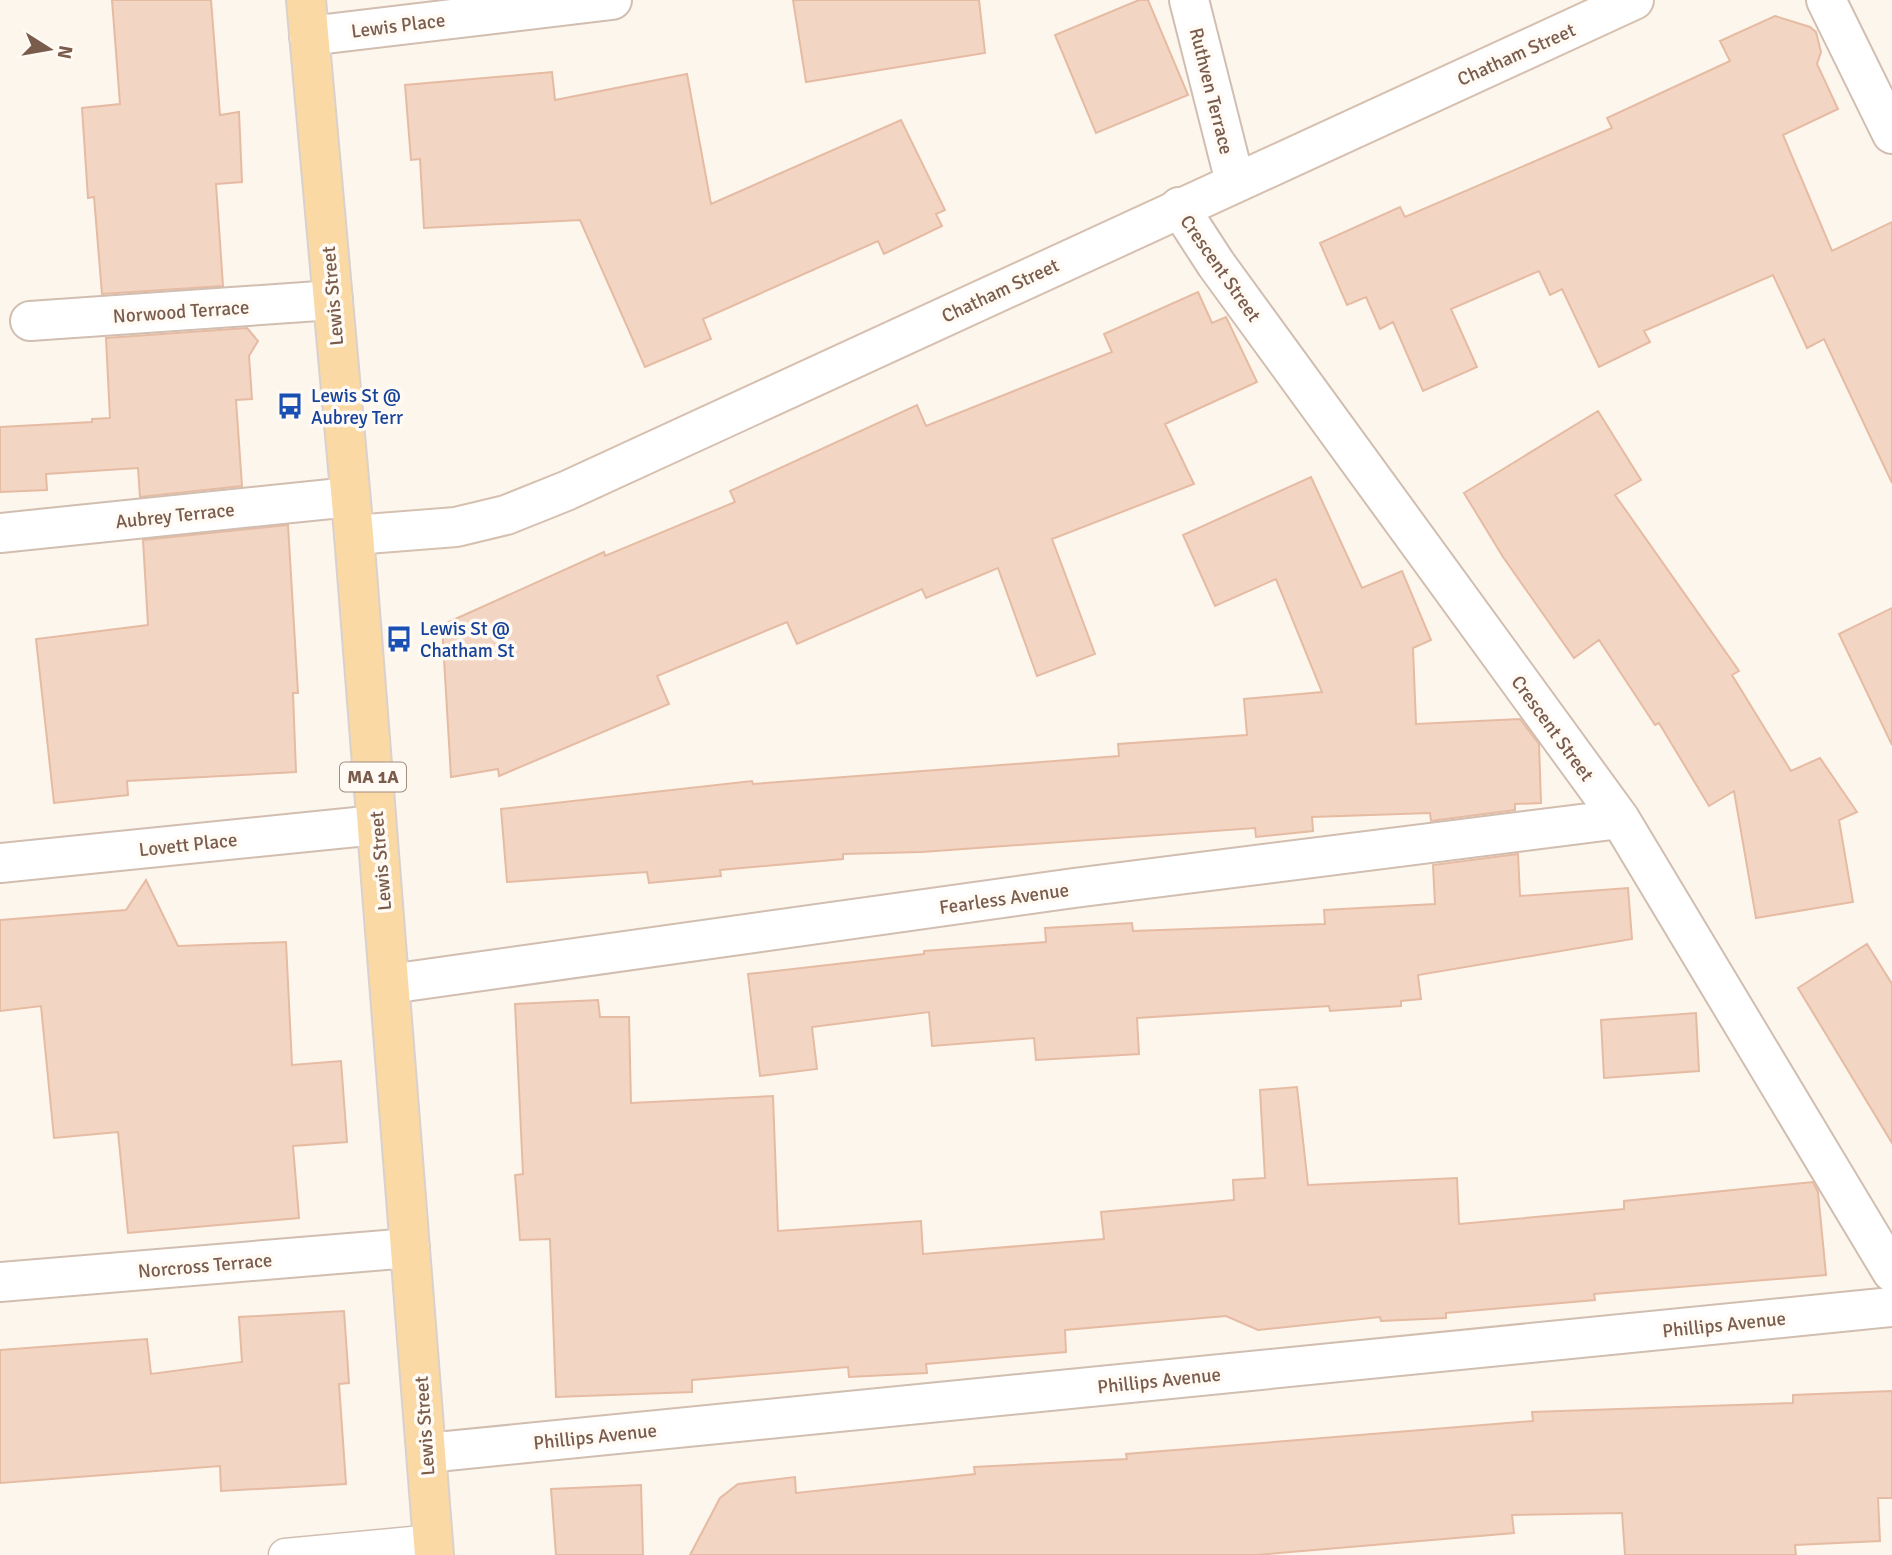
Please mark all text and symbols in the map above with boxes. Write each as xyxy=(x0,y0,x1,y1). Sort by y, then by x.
street label: Lewis Place xyxy=(350,8,447,44)
north arrow xyxy=(14,14,84,84)
street label: Chatham Street xyxy=(1454,18,1579,92)
street label: Ruthven Terrace xyxy=(1184,25,1238,157)
text: N xyxy=(52,43,78,61)
street label: Crescent Street xyxy=(1174,210,1266,327)
street label: Lewis Street xyxy=(317,245,349,347)
street label: Chatham Street xyxy=(938,253,1063,329)
street label: Norwood Terrace xyxy=(112,295,250,329)
place label: Lewis St @ Aubrey Terr xyxy=(311,384,403,430)
bus stop icon: Lewis St @ Aubrey Terr xyxy=(275,391,305,421)
street label: Aubrey Terrace xyxy=(114,498,236,534)
place label: Lewis St @ Chatham St xyxy=(420,617,515,663)
bus stop icon: Lewis St @ Chatham St xyxy=(384,624,414,654)
street label: Crescent Street xyxy=(1506,671,1599,786)
road number: MA 1A xyxy=(340,762,406,792)
street label: Lewis Street xyxy=(365,810,397,912)
street label: Lovett Place xyxy=(138,828,238,862)
street label: Fearless Avenue xyxy=(938,878,1070,920)
street label: Norcross Terrace xyxy=(137,1248,273,1284)
street label: Phillips Avenue xyxy=(1661,1307,1787,1343)
street label: Phillips Avenue xyxy=(1096,1363,1222,1399)
street label: Lewis Street xyxy=(410,1375,440,1477)
street label: Phillips Avenue xyxy=(532,1419,658,1455)

